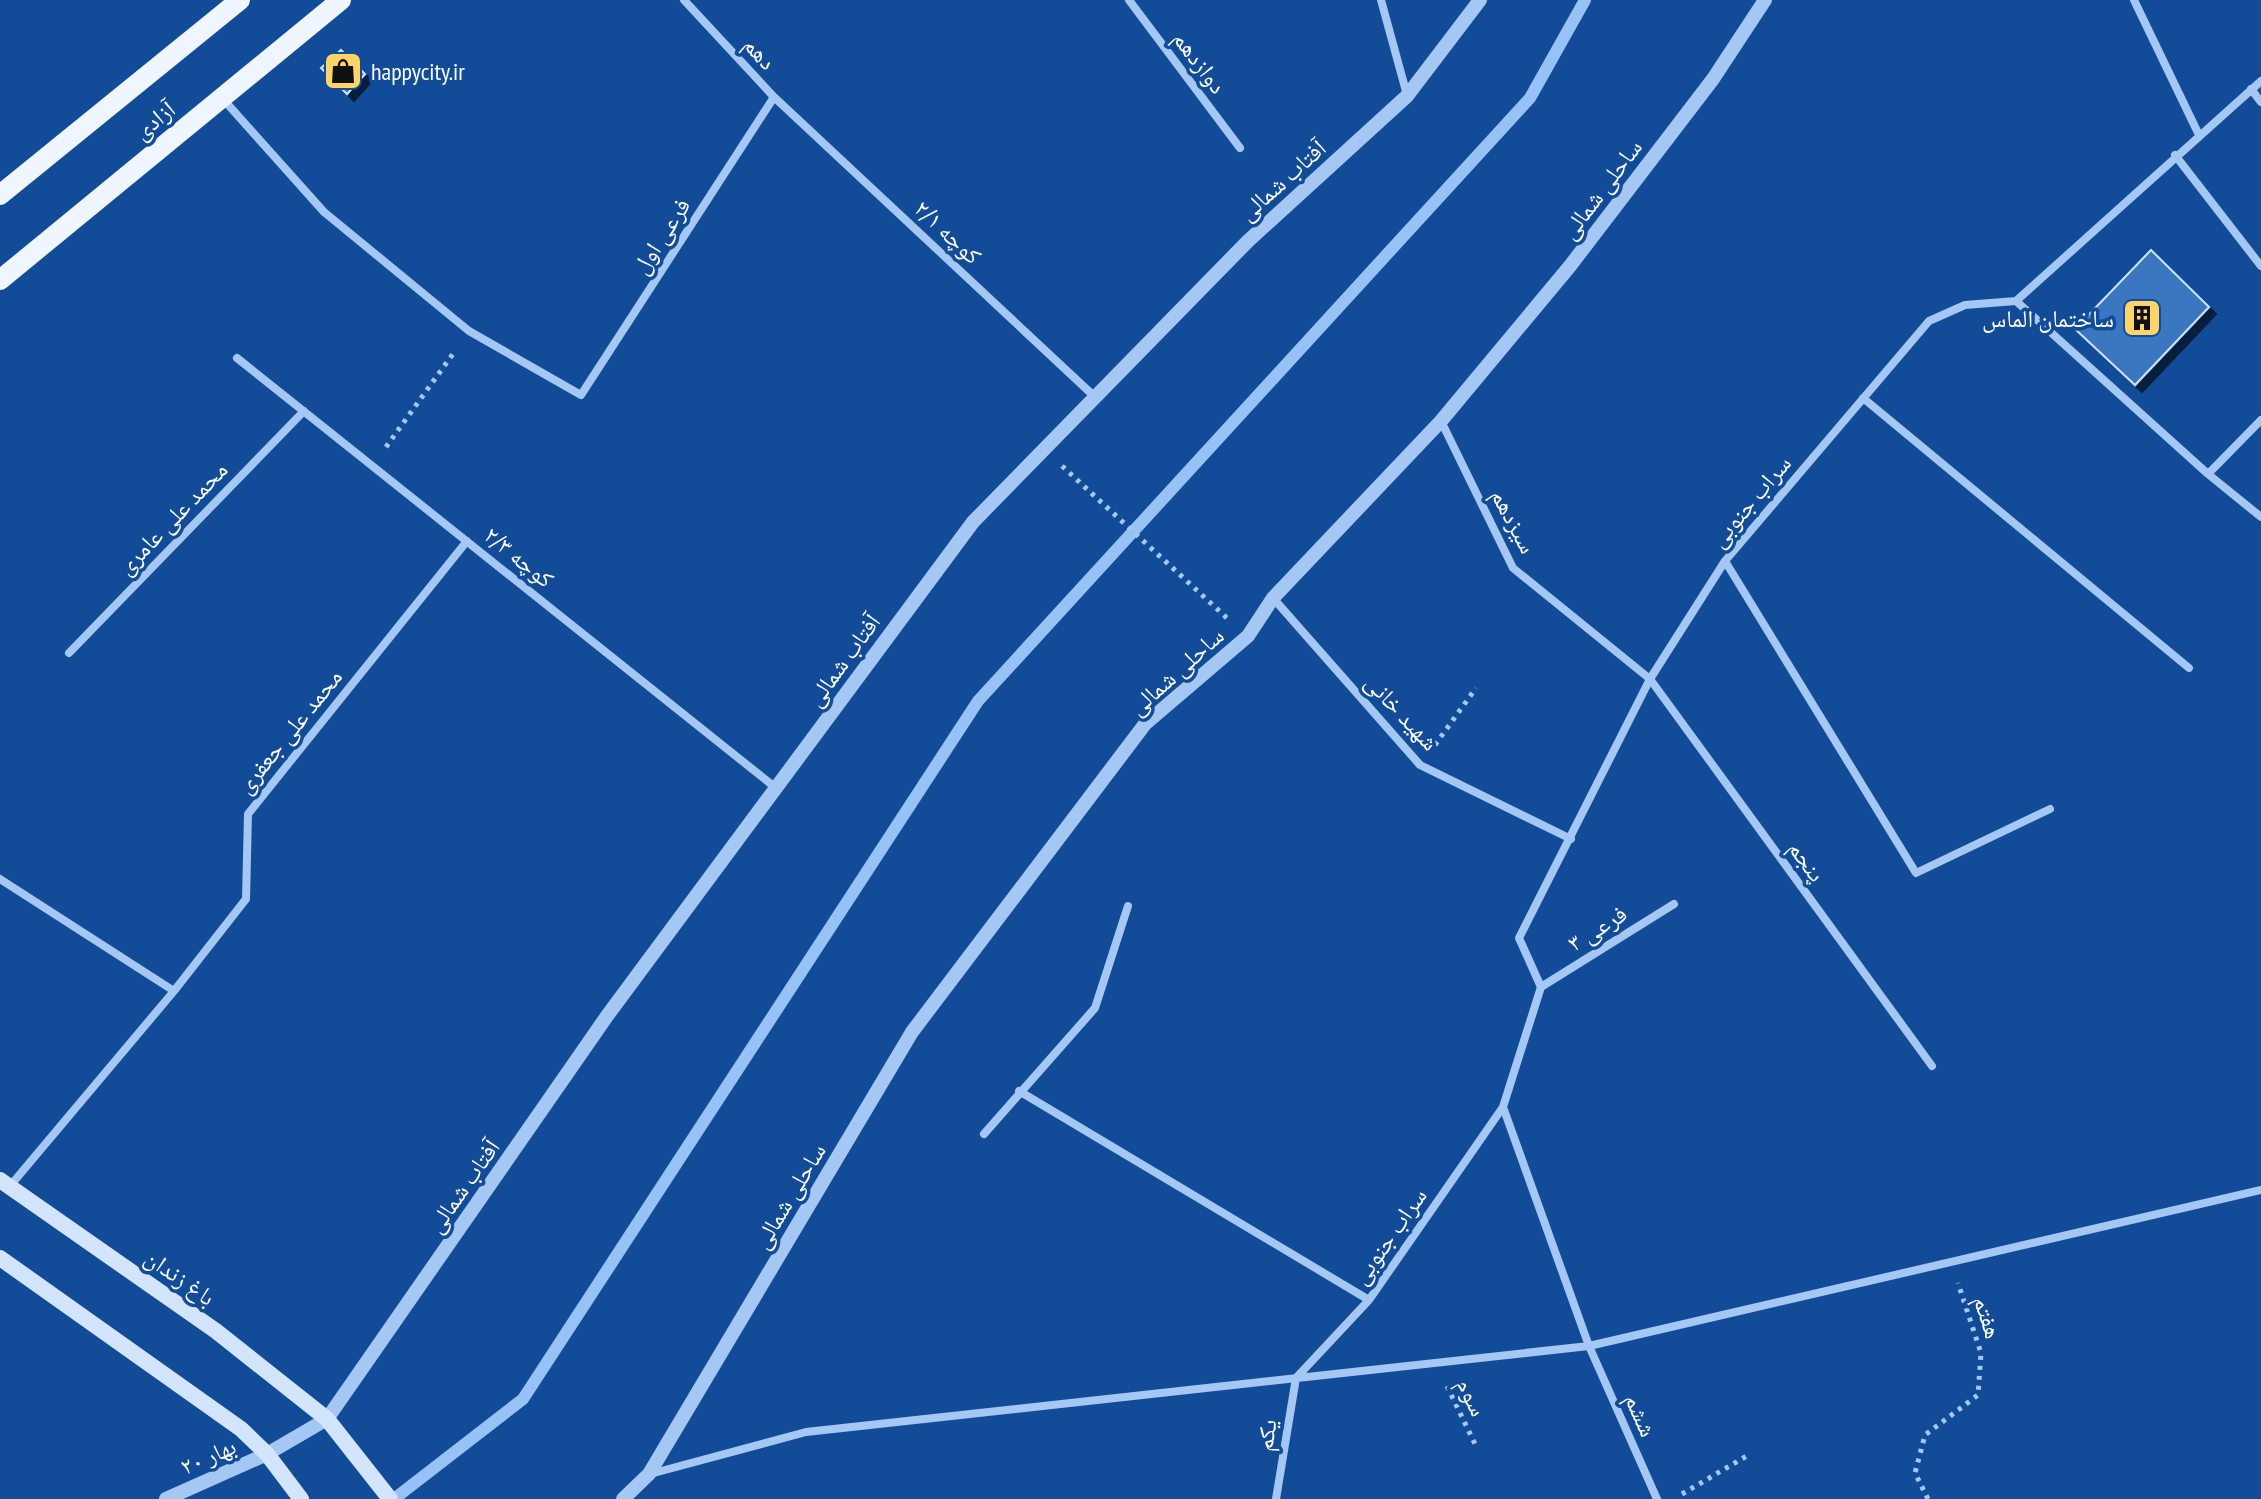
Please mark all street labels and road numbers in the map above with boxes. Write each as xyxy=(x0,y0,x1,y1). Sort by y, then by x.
street label: دوازدهم xyxy=(1165,24,1234,100)
street label: دهم xyxy=(736,30,783,77)
street label: آزادی xyxy=(127,93,182,146)
street label: آفتاب شمالی xyxy=(1232,132,1333,227)
street label: ساحلی شمالی xyxy=(1553,133,1649,245)
street label: فرعی اول xyxy=(625,192,697,280)
street label: کوچه ۲/۱ xyxy=(908,193,988,271)
street label: سراب جنوبی xyxy=(1702,448,1798,554)
street label: محمد علی عامری xyxy=(110,455,234,581)
street label: سیزدهم xyxy=(1483,483,1544,559)
street label: کوچه ۲/۳ xyxy=(478,519,560,595)
street label: آفتاب شمالی xyxy=(799,607,888,713)
street label: ساحلی شمالی xyxy=(1122,620,1230,722)
street label: محمد علی جعفری xyxy=(229,662,349,800)
street label: شهید خانی xyxy=(1358,667,1446,757)
street label: پنجم xyxy=(1781,834,1832,888)
street label: فرعی ۳ xyxy=(1562,898,1632,958)
street label: آفتاب شمالی xyxy=(419,1132,507,1239)
street label: ساحلی شمالی xyxy=(745,1137,833,1255)
street label: سراب جنوبی xyxy=(1344,1181,1434,1291)
street label: باغ زندان xyxy=(139,1242,221,1312)
street label: هفتم xyxy=(1966,1292,2009,1342)
street label: سوم xyxy=(1449,1373,1494,1422)
street label: ششم xyxy=(1617,1388,1664,1442)
street label: یکم xyxy=(1248,1417,1285,1453)
street label: بهار ۲۰ xyxy=(175,1430,241,1482)

